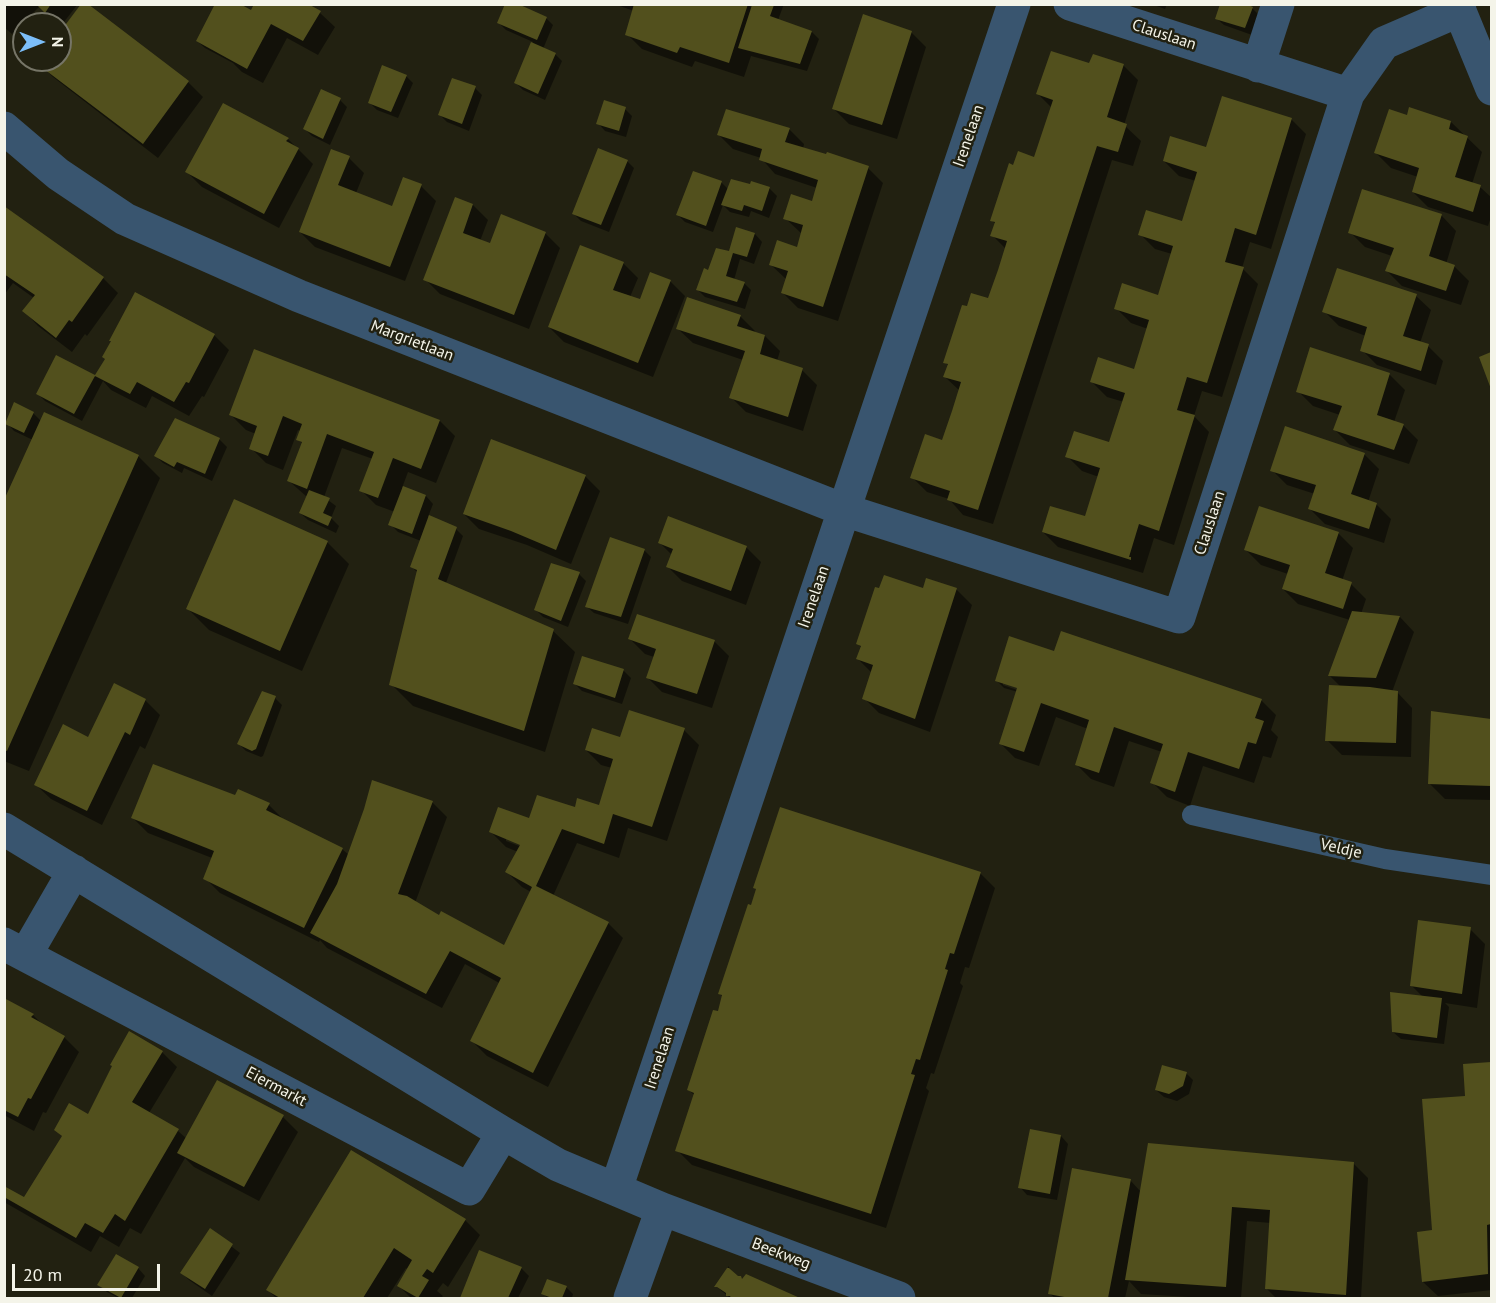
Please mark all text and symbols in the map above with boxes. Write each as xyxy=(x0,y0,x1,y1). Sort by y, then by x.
north arrow xyxy=(12,12,72,72)
street label: Clauslaan xyxy=(1129,16,1199,54)
text: N xyxy=(48,37,68,47)
street label: Irenelaan xyxy=(949,102,989,170)
street label: Margrietlaan xyxy=(368,316,456,366)
street label: Clauslaan xyxy=(1191,488,1229,558)
street label: Irenelaan xyxy=(794,563,834,631)
street label: Veldje xyxy=(1318,835,1364,863)
street label: Irenelaan xyxy=(641,1024,679,1092)
street label: Eiermarkt xyxy=(242,1063,310,1111)
street label: Beekweg xyxy=(749,1234,813,1274)
scale bar xyxy=(15,1252,164,1290)
text: 20 m xyxy=(23,1263,62,1286)

